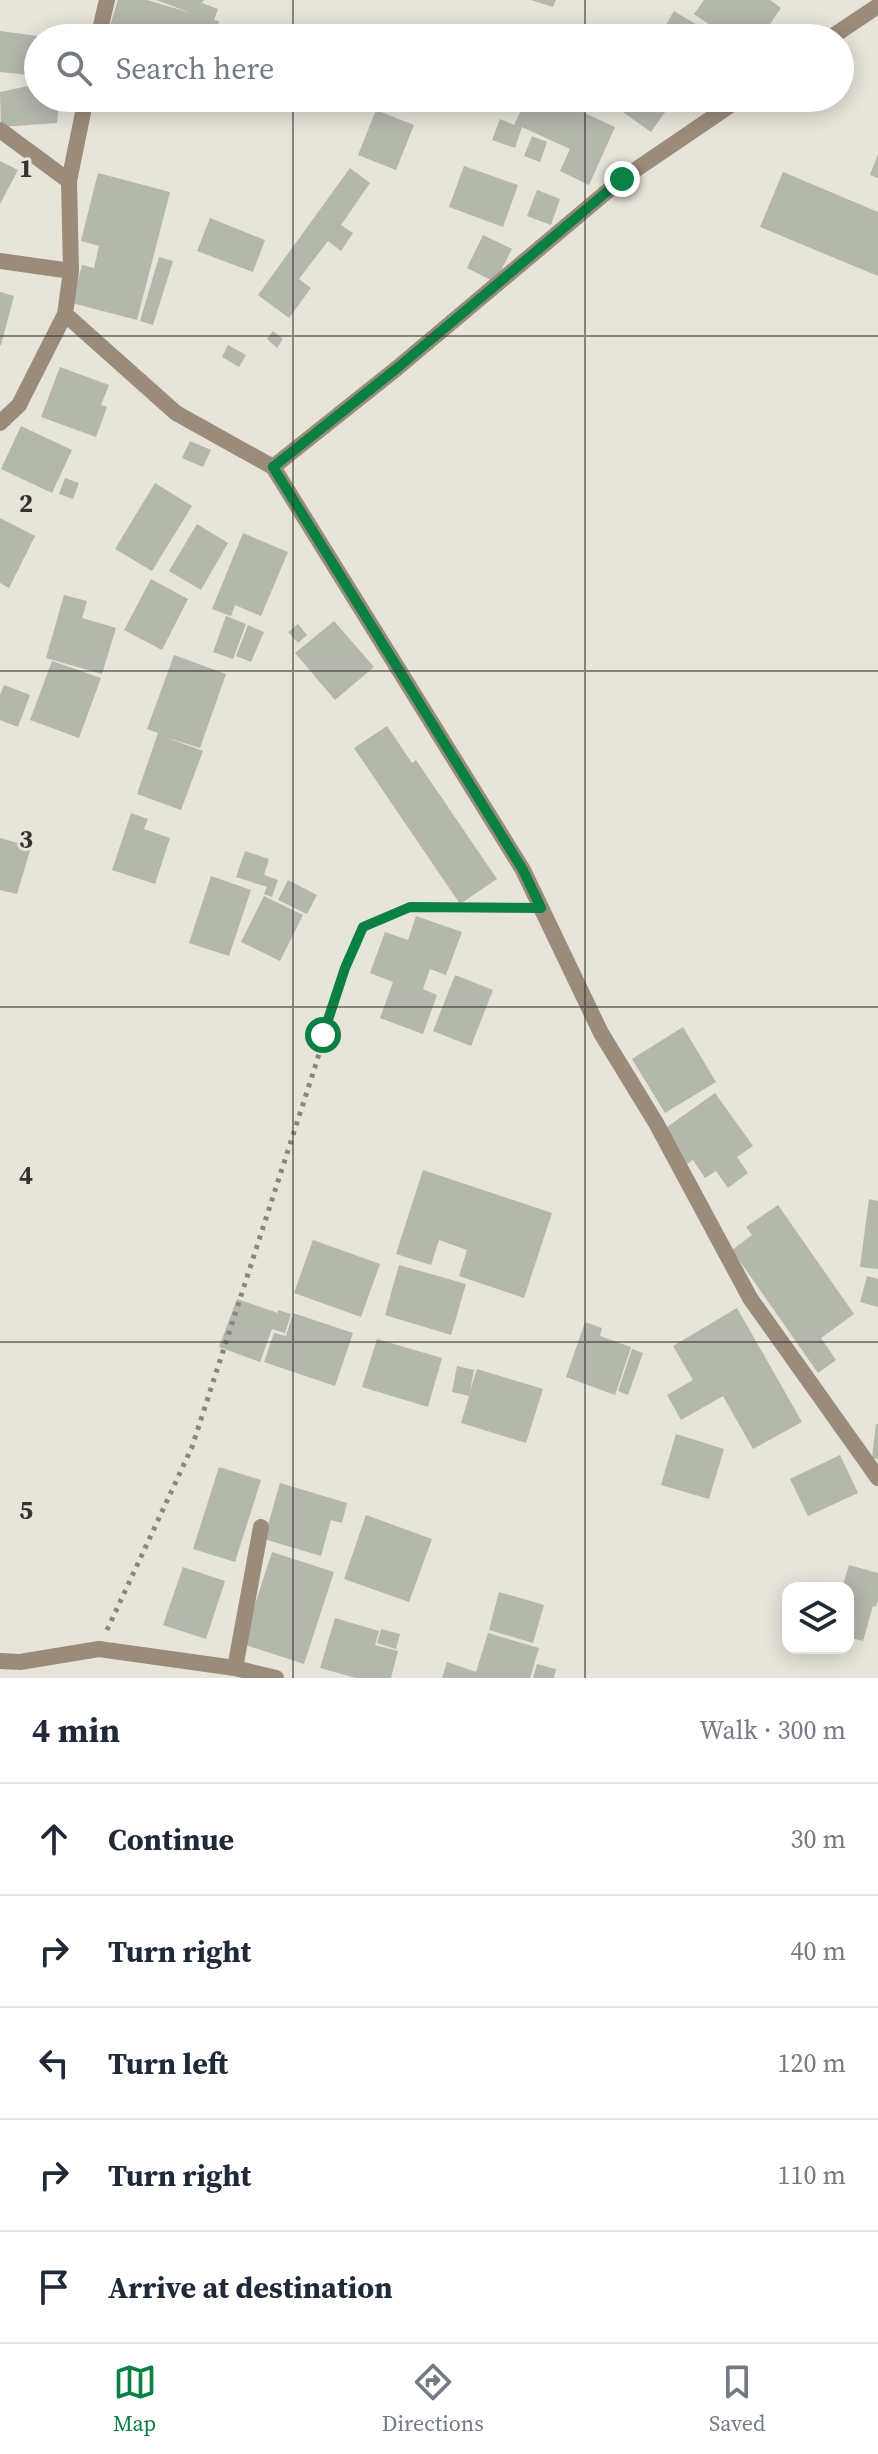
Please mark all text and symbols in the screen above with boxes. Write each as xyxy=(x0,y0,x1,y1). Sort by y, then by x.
search box xyxy=(24,24,854,112)
icon: search xyxy=(52,46,96,90)
text: Search here xyxy=(116,48,274,89)
text: 1 xyxy=(19,150,33,186)
route end xyxy=(604,161,640,197)
text: 2 xyxy=(19,485,33,521)
text: 3 xyxy=(19,821,33,857)
route start xyxy=(305,1017,341,1053)
text: 4 xyxy=(19,1157,33,1193)
text: 5 xyxy=(19,1492,33,1528)
map controls xyxy=(782,1582,854,1654)
button: layers xyxy=(782,1582,854,1654)
text: 4 min xyxy=(32,1707,120,1753)
text: Walk · 300 m xyxy=(699,1712,846,1748)
icon: ahead xyxy=(32,1817,76,1861)
text: Continue xyxy=(108,1819,234,1860)
text: 30 m xyxy=(791,1821,846,1857)
icon: right xyxy=(32,1929,76,1973)
text: Turn right xyxy=(108,1931,251,1972)
text: 40 m xyxy=(791,1933,846,1969)
icon: left xyxy=(32,2041,76,2085)
text: Turn left xyxy=(108,2043,228,2084)
text: 120 m xyxy=(778,2045,846,2081)
icon: right xyxy=(32,2153,76,2197)
text: Turn right xyxy=(108,2155,251,2196)
text: 110 m xyxy=(778,2157,846,2193)
icon: arrive xyxy=(32,2265,76,2309)
text: Arrive at destination xyxy=(108,2267,393,2308)
tab: Map xyxy=(113,2360,157,2438)
tab: Directions xyxy=(382,2360,484,2438)
tab: Saved xyxy=(709,2360,765,2438)

